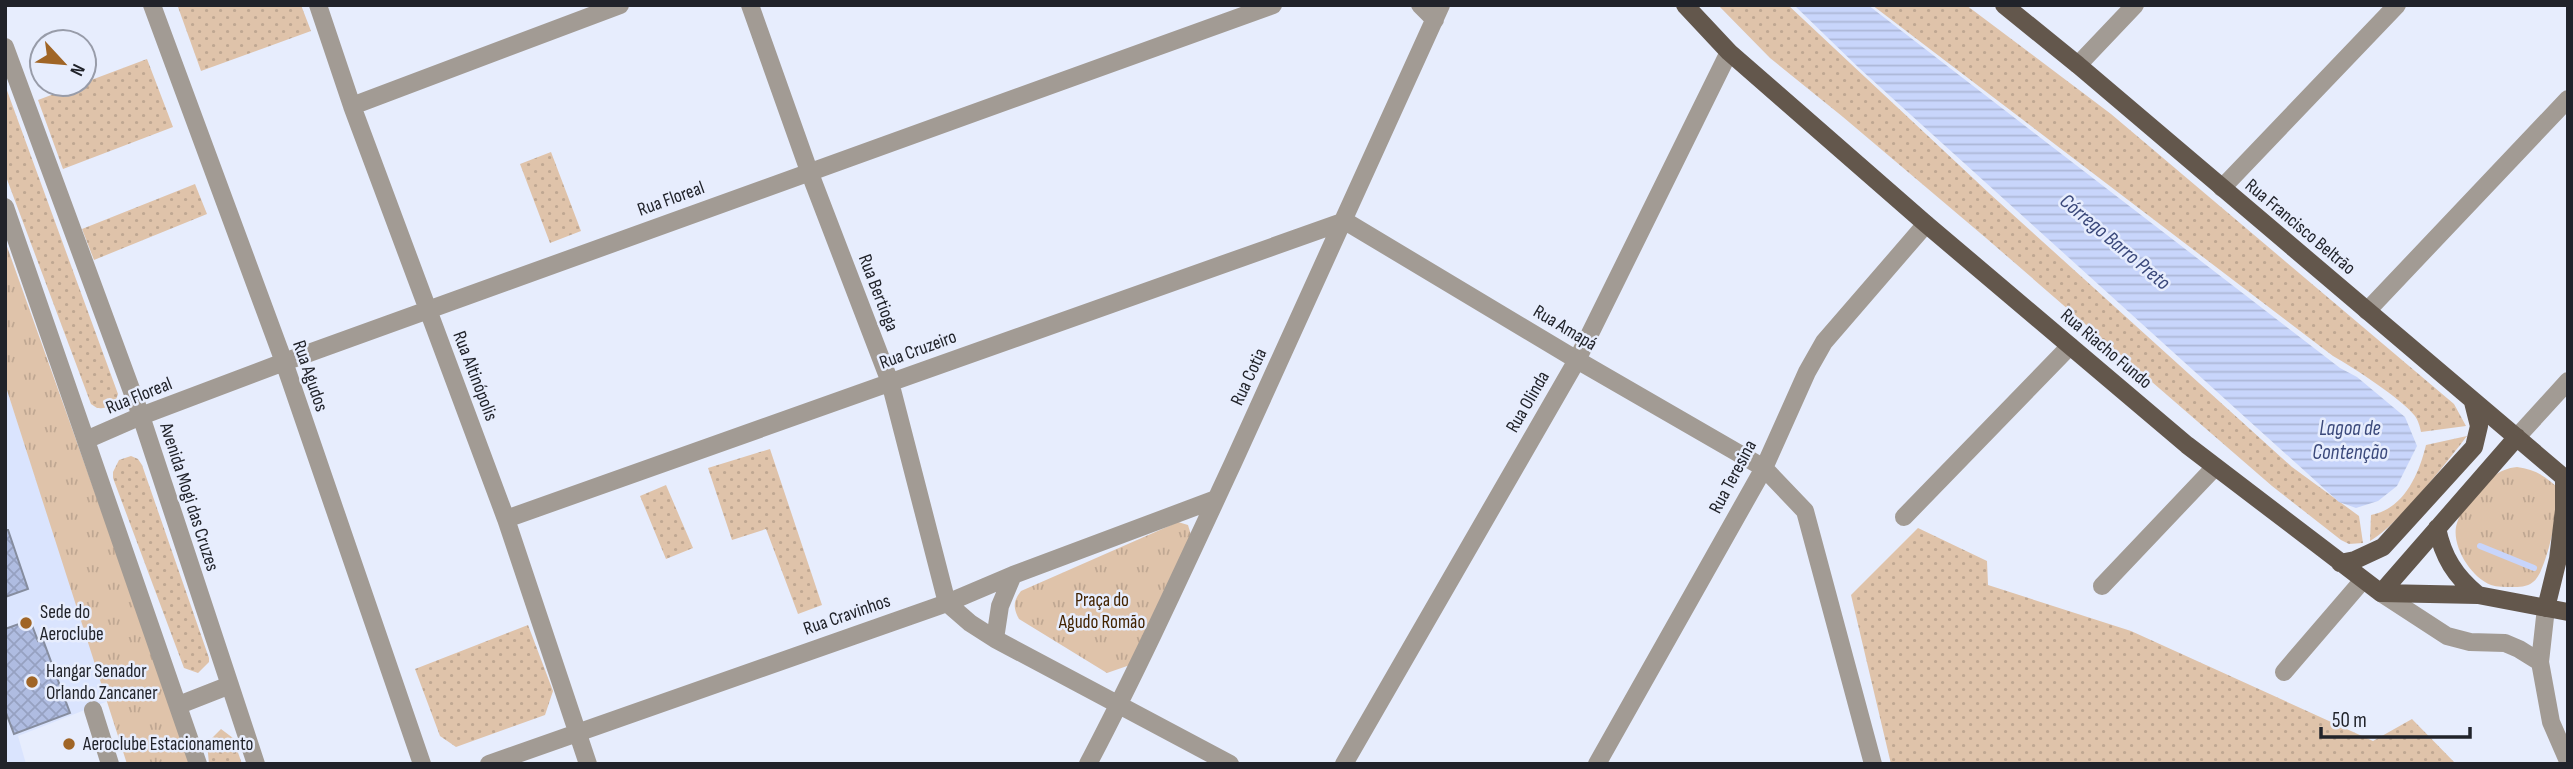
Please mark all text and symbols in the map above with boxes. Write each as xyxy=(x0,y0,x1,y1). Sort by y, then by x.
north arrow xyxy=(28,28,98,98)
text: N xyxy=(64,60,89,79)
street label: Rua Francisco Beltrão xyxy=(2240,174,2360,280)
street label: Rua Floreal xyxy=(634,176,708,222)
water label: Córrego Barro Preto xyxy=(2055,189,2176,296)
street label: Rua Bertioga xyxy=(853,251,903,335)
street label: Rua Amapá xyxy=(1529,300,1601,356)
street label: Rua Riacho Fundo xyxy=(2056,304,2156,394)
street label: Rua Cruzeiro xyxy=(876,325,960,375)
street label: Rua Altinópolis xyxy=(447,328,503,424)
street label: Rua Agudos xyxy=(287,337,333,415)
street label: Rua Cotia xyxy=(1226,345,1272,409)
street label: Rua Olinda xyxy=(1501,367,1555,437)
street label: Rua Floreal xyxy=(103,372,175,420)
water label: Lagoa de Contenção xyxy=(2312,416,2388,465)
street label: Avenida Mogi das Cruzes xyxy=(154,419,224,574)
street label: Rua Teresina xyxy=(1704,436,1762,518)
street label: Rua Cravinhos xyxy=(801,589,894,641)
park label: Praça do Agudo Romão xyxy=(1058,589,1145,634)
place label: Sede do Aeroclube xyxy=(39,601,104,646)
marker: Sede do Aeroclube xyxy=(18,615,34,631)
place label: Hangar Senador Orlando Zancaner xyxy=(46,660,158,705)
marker: Hangar Senador Orlando Zancaner xyxy=(24,674,40,690)
scale bar xyxy=(2321,696,2470,740)
text: 50 m xyxy=(2332,708,2367,733)
place label: Aeroclube Estacionamento xyxy=(82,733,253,756)
marker: Aeroclube Estacionamento xyxy=(61,736,77,752)

